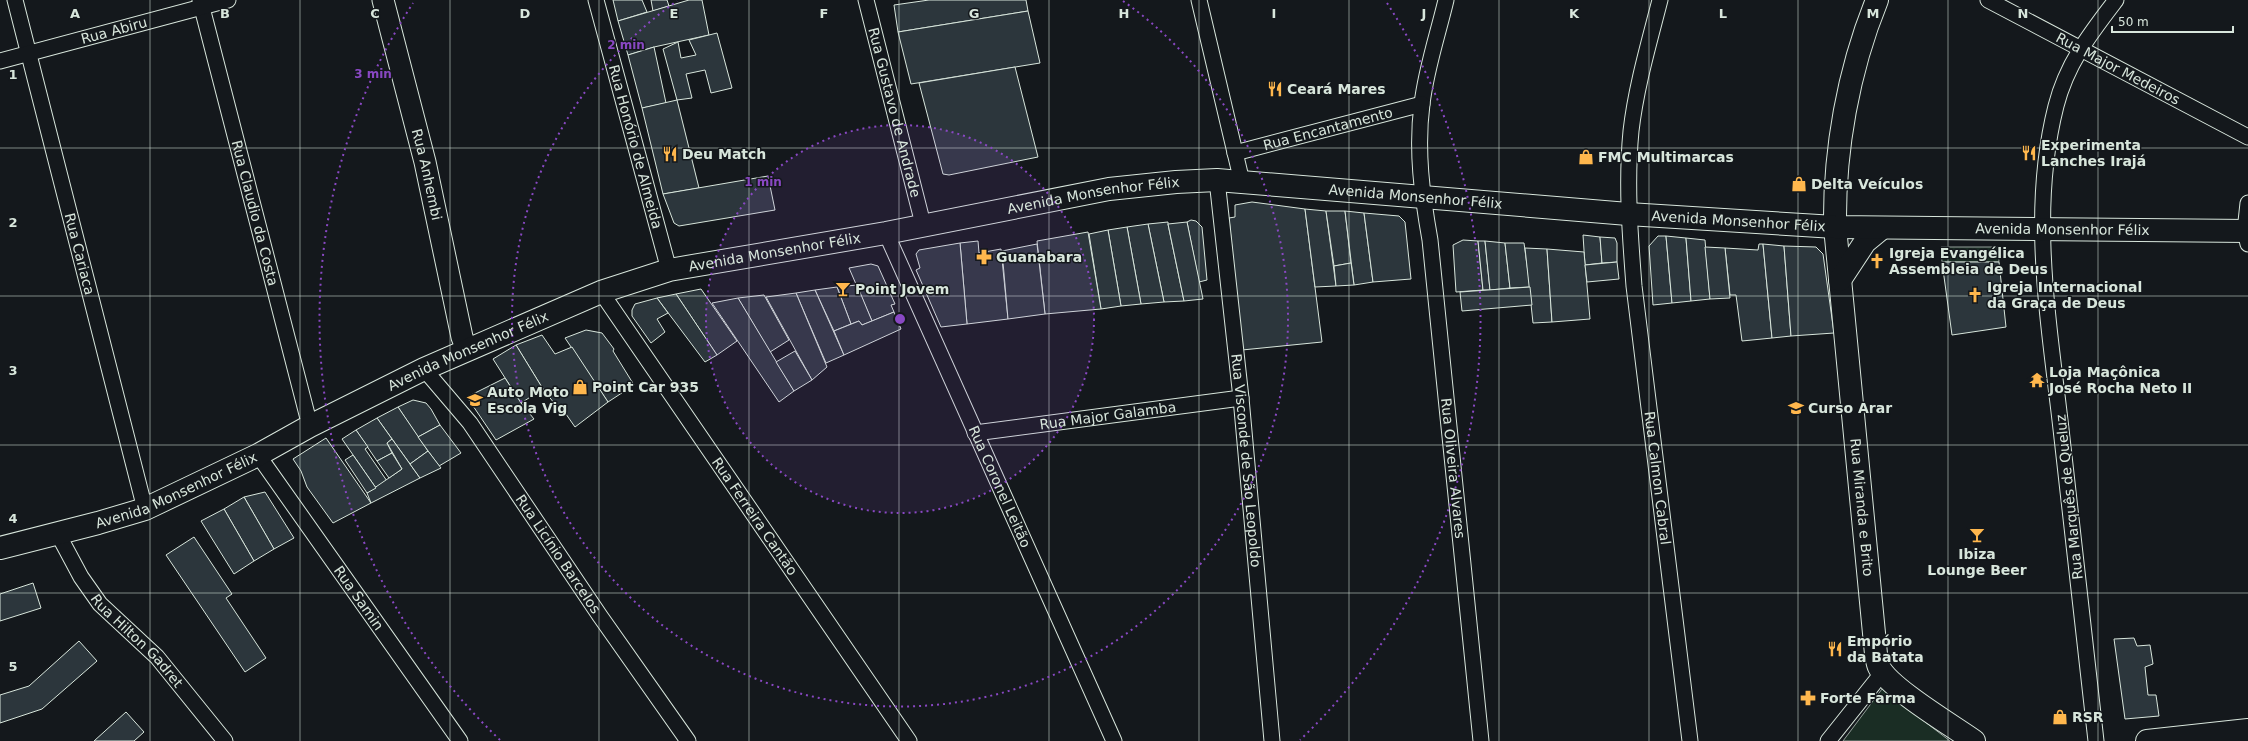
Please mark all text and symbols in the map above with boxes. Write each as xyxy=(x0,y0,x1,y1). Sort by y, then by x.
text: A xyxy=(70,6,80,21)
text: B xyxy=(220,6,230,21)
text: C xyxy=(370,6,380,21)
text: D xyxy=(520,6,531,21)
text: E xyxy=(670,6,678,21)
text: F xyxy=(820,6,828,21)
text: G xyxy=(969,6,979,21)
text: H xyxy=(1119,6,1129,21)
text: I xyxy=(1272,6,1276,21)
text: J xyxy=(1421,6,1426,21)
text: K xyxy=(1569,6,1580,21)
text: L xyxy=(1719,6,1727,21)
text: M xyxy=(1867,6,1879,21)
text: N xyxy=(2018,6,2028,21)
scale bar xyxy=(2112,8,2233,34)
street label: Rua Abiru xyxy=(79,14,149,47)
text: 50 m xyxy=(2118,15,2149,29)
street label: Rua Gustavo de Andrade xyxy=(865,26,924,199)
street label: Rua Major Medeiros xyxy=(2053,29,2183,108)
text: 2 min xyxy=(607,38,645,52)
street label: Rua Honório de Almeida xyxy=(606,63,665,231)
text: 1 xyxy=(8,67,18,82)
text: 3 min xyxy=(354,67,392,81)
restaurant icon: Ceará Mares xyxy=(1266,80,1284,98)
place label: Ceará Mares xyxy=(1287,81,1386,97)
street label: Rua Encantamento xyxy=(1261,104,1394,153)
street label: Rua Anhembi xyxy=(409,127,445,222)
place label: Experimenta Lanches Irajá xyxy=(2041,137,2146,169)
street label: Rua Claudio da Costa xyxy=(229,139,281,287)
restaurant icon: Experimenta Lanches Irajá xyxy=(2020,144,2038,162)
restaurant icon: Deu Match xyxy=(661,145,679,163)
place label: Deu Match xyxy=(682,146,766,162)
shop icon: FMC Multimarcas xyxy=(1577,148,1595,166)
place label: FMC Multimarcas xyxy=(1598,149,1734,165)
street label: Avenida Monsenhor Félix xyxy=(1006,174,1180,217)
text: 1 min xyxy=(744,175,782,189)
shop icon: Delta Veículos xyxy=(1790,175,1808,193)
place label: Delta Veículos xyxy=(1811,176,1923,192)
street label: Avenida Monsenhor Félix xyxy=(1328,181,1503,212)
street label: Avenida Monsenhor Félix xyxy=(1651,207,1826,234)
street label: Rua Cariaca xyxy=(62,211,98,297)
text: 2 xyxy=(8,215,18,230)
street label: Avenida Monsenhor Félix xyxy=(1975,220,2150,238)
street label: Avenida Monsenhor Félix xyxy=(687,229,862,275)
place label: Igreja Evangélica Assembleia de Deus xyxy=(1889,245,2048,277)
pharmacy icon: Guanabara xyxy=(975,248,993,266)
place label: Guanabara xyxy=(996,249,1082,265)
church icon: Igreja Evangélica Assembleia de Deus xyxy=(1868,252,1886,270)
place label: Igreja Internacional da Graça de Deus xyxy=(1987,279,2142,311)
bar icon: Point Jovem xyxy=(834,280,852,298)
place label: Point Jovem xyxy=(855,281,949,297)
church icon: Igreja Internacional da Graça de Deus xyxy=(1966,286,1984,304)
street label: Avenida Monsenhor Félix xyxy=(385,308,551,394)
centre of rings xyxy=(893,312,907,326)
street label: Rua Visconde de São Leopoldo xyxy=(1228,353,1264,568)
text: 3 xyxy=(8,363,18,378)
place label: Loja Maçônica José Rocha Neto II xyxy=(2048,364,2192,396)
temple icon: Loja Maçônica José Rocha Neto II xyxy=(2028,371,2046,389)
shop icon: Point Car 935 xyxy=(571,378,589,396)
place label: Point Car 935 xyxy=(592,379,699,395)
place label: Auto Moto Escola Vig xyxy=(487,384,569,416)
school or university icon: Auto Moto Escola Vig xyxy=(466,391,484,409)
street label: Rua Oliveira Alvares xyxy=(1438,397,1468,539)
street label: Rua Major Galamba xyxy=(1039,399,1177,432)
school or university icon: Curso Arar xyxy=(1787,399,1805,417)
place label: Curso Arar xyxy=(1808,400,1892,416)
street label: Rua Calmon Cabral xyxy=(1641,410,1674,546)
street label: Rua Marquês de Queluz xyxy=(2052,414,2086,580)
street label: Rua Coronel Leitão xyxy=(966,423,1034,550)
street label: Rua Miranda e Brito xyxy=(1847,438,1877,577)
street label: Avenida Monsenhor Félix xyxy=(93,449,259,531)
street label: Rua Ferreira Cantão xyxy=(709,454,801,578)
street label: Rua Licínio Barcelos xyxy=(513,492,604,617)
text: 4 xyxy=(8,511,18,526)
bar icon: Ibiza Lounge Beer xyxy=(1968,526,1986,544)
place label: Ibiza Lounge Beer xyxy=(1927,546,2027,578)
street label: Rua Samin xyxy=(331,563,387,633)
street label: Rua Hilton Gadret xyxy=(88,591,187,691)
place label: Empório da Batata xyxy=(1847,633,1924,665)
restaurant icon: Empório da Batata xyxy=(1826,640,1844,658)
text: 5 xyxy=(8,659,18,674)
pharmacy icon: Forte Farma xyxy=(1799,689,1817,707)
place label: Forte Farma xyxy=(1820,690,1916,706)
shop icon: RSR xyxy=(2051,708,2069,726)
place label: RSR xyxy=(2072,709,2104,725)

